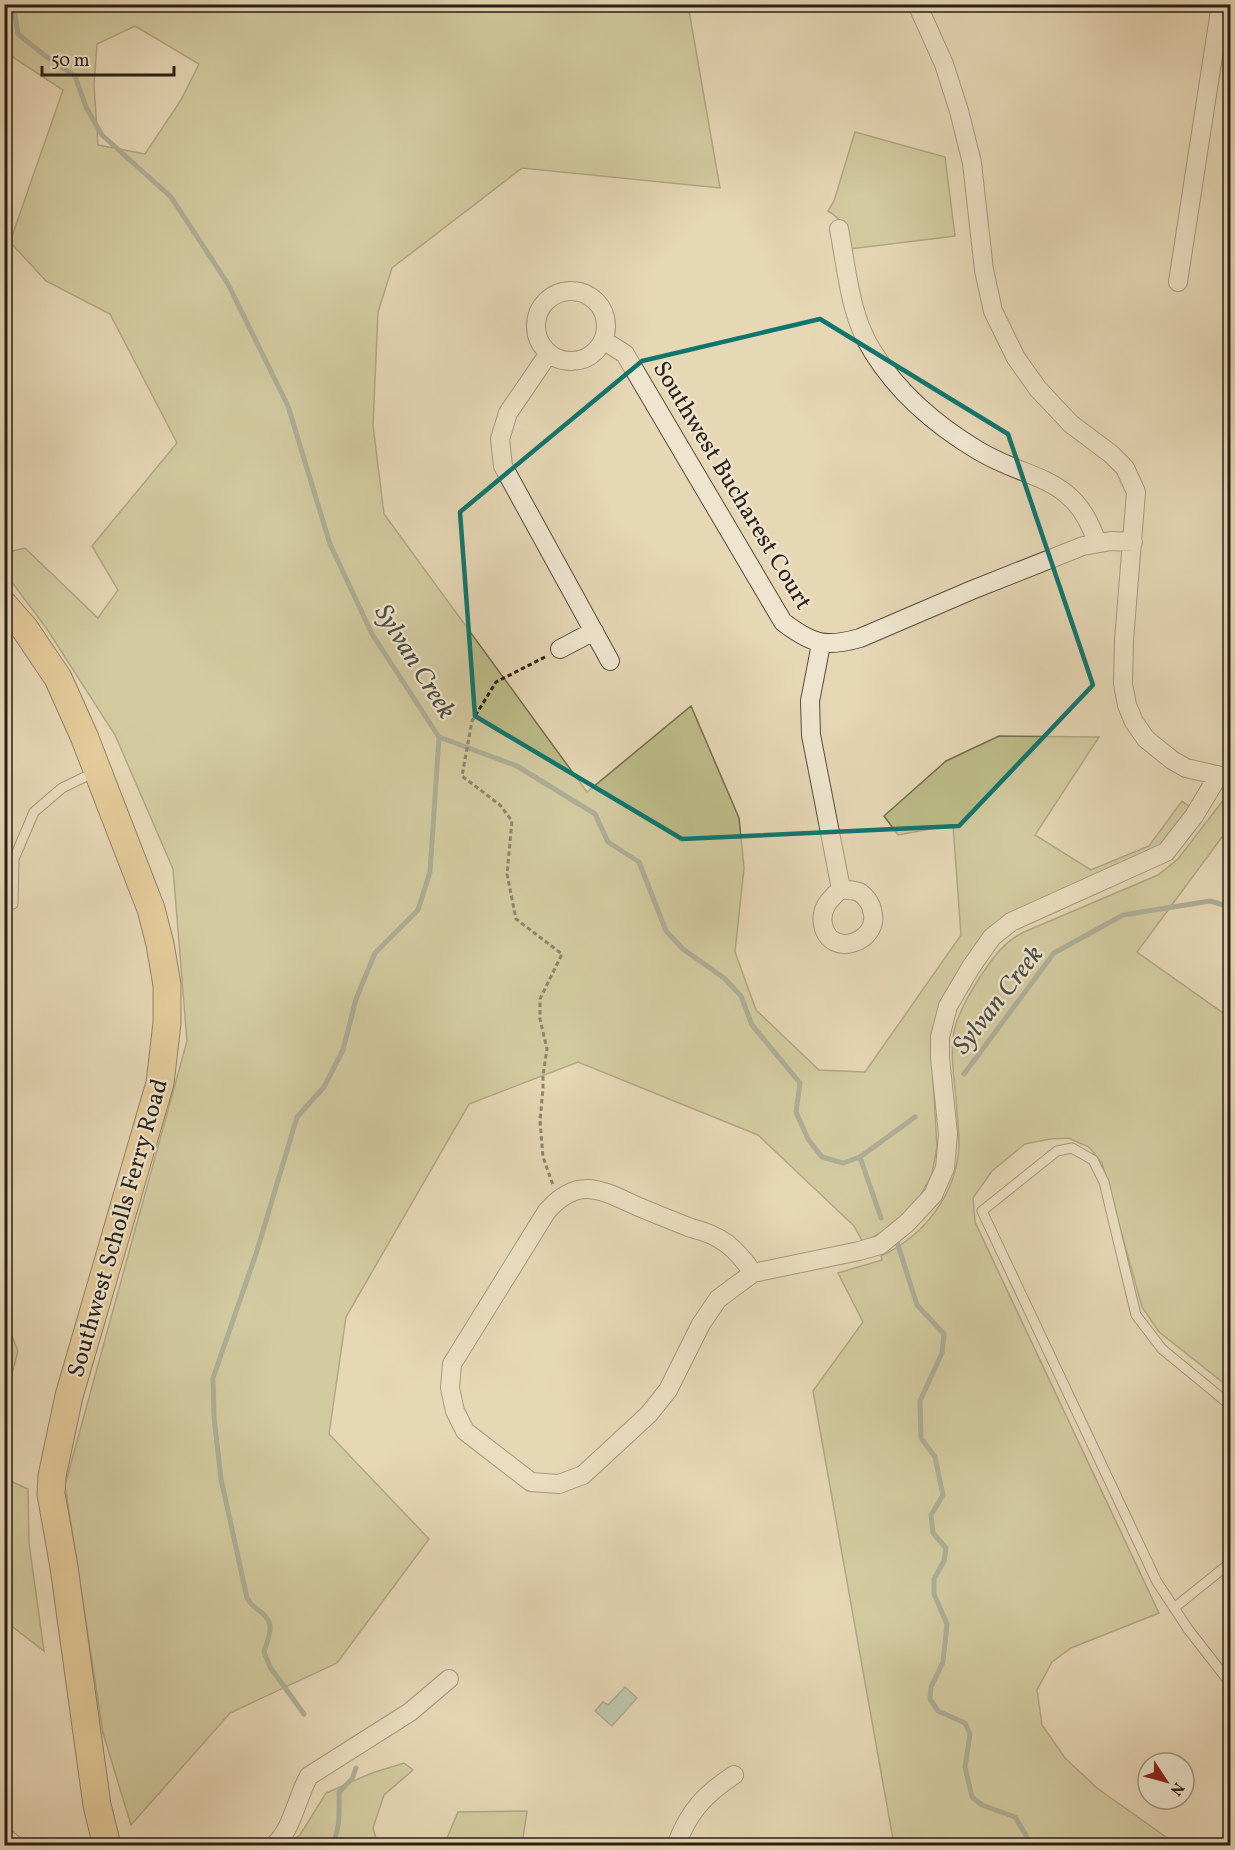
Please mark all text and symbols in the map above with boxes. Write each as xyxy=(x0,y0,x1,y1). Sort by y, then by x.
scale bar xyxy=(42,39,174,77)
text: 50 m xyxy=(51,49,90,74)
street label: Southwest Bucharest Court xyxy=(643,355,819,617)
water label: Sylvan Creek xyxy=(365,598,464,726)
water label: Sylvan Creek xyxy=(945,938,1052,1062)
street label: Southwest Scholls Ferry Road xyxy=(60,1075,178,1382)
north arrow xyxy=(1136,1751,1196,1811)
text: N xyxy=(1164,1777,1189,1800)

